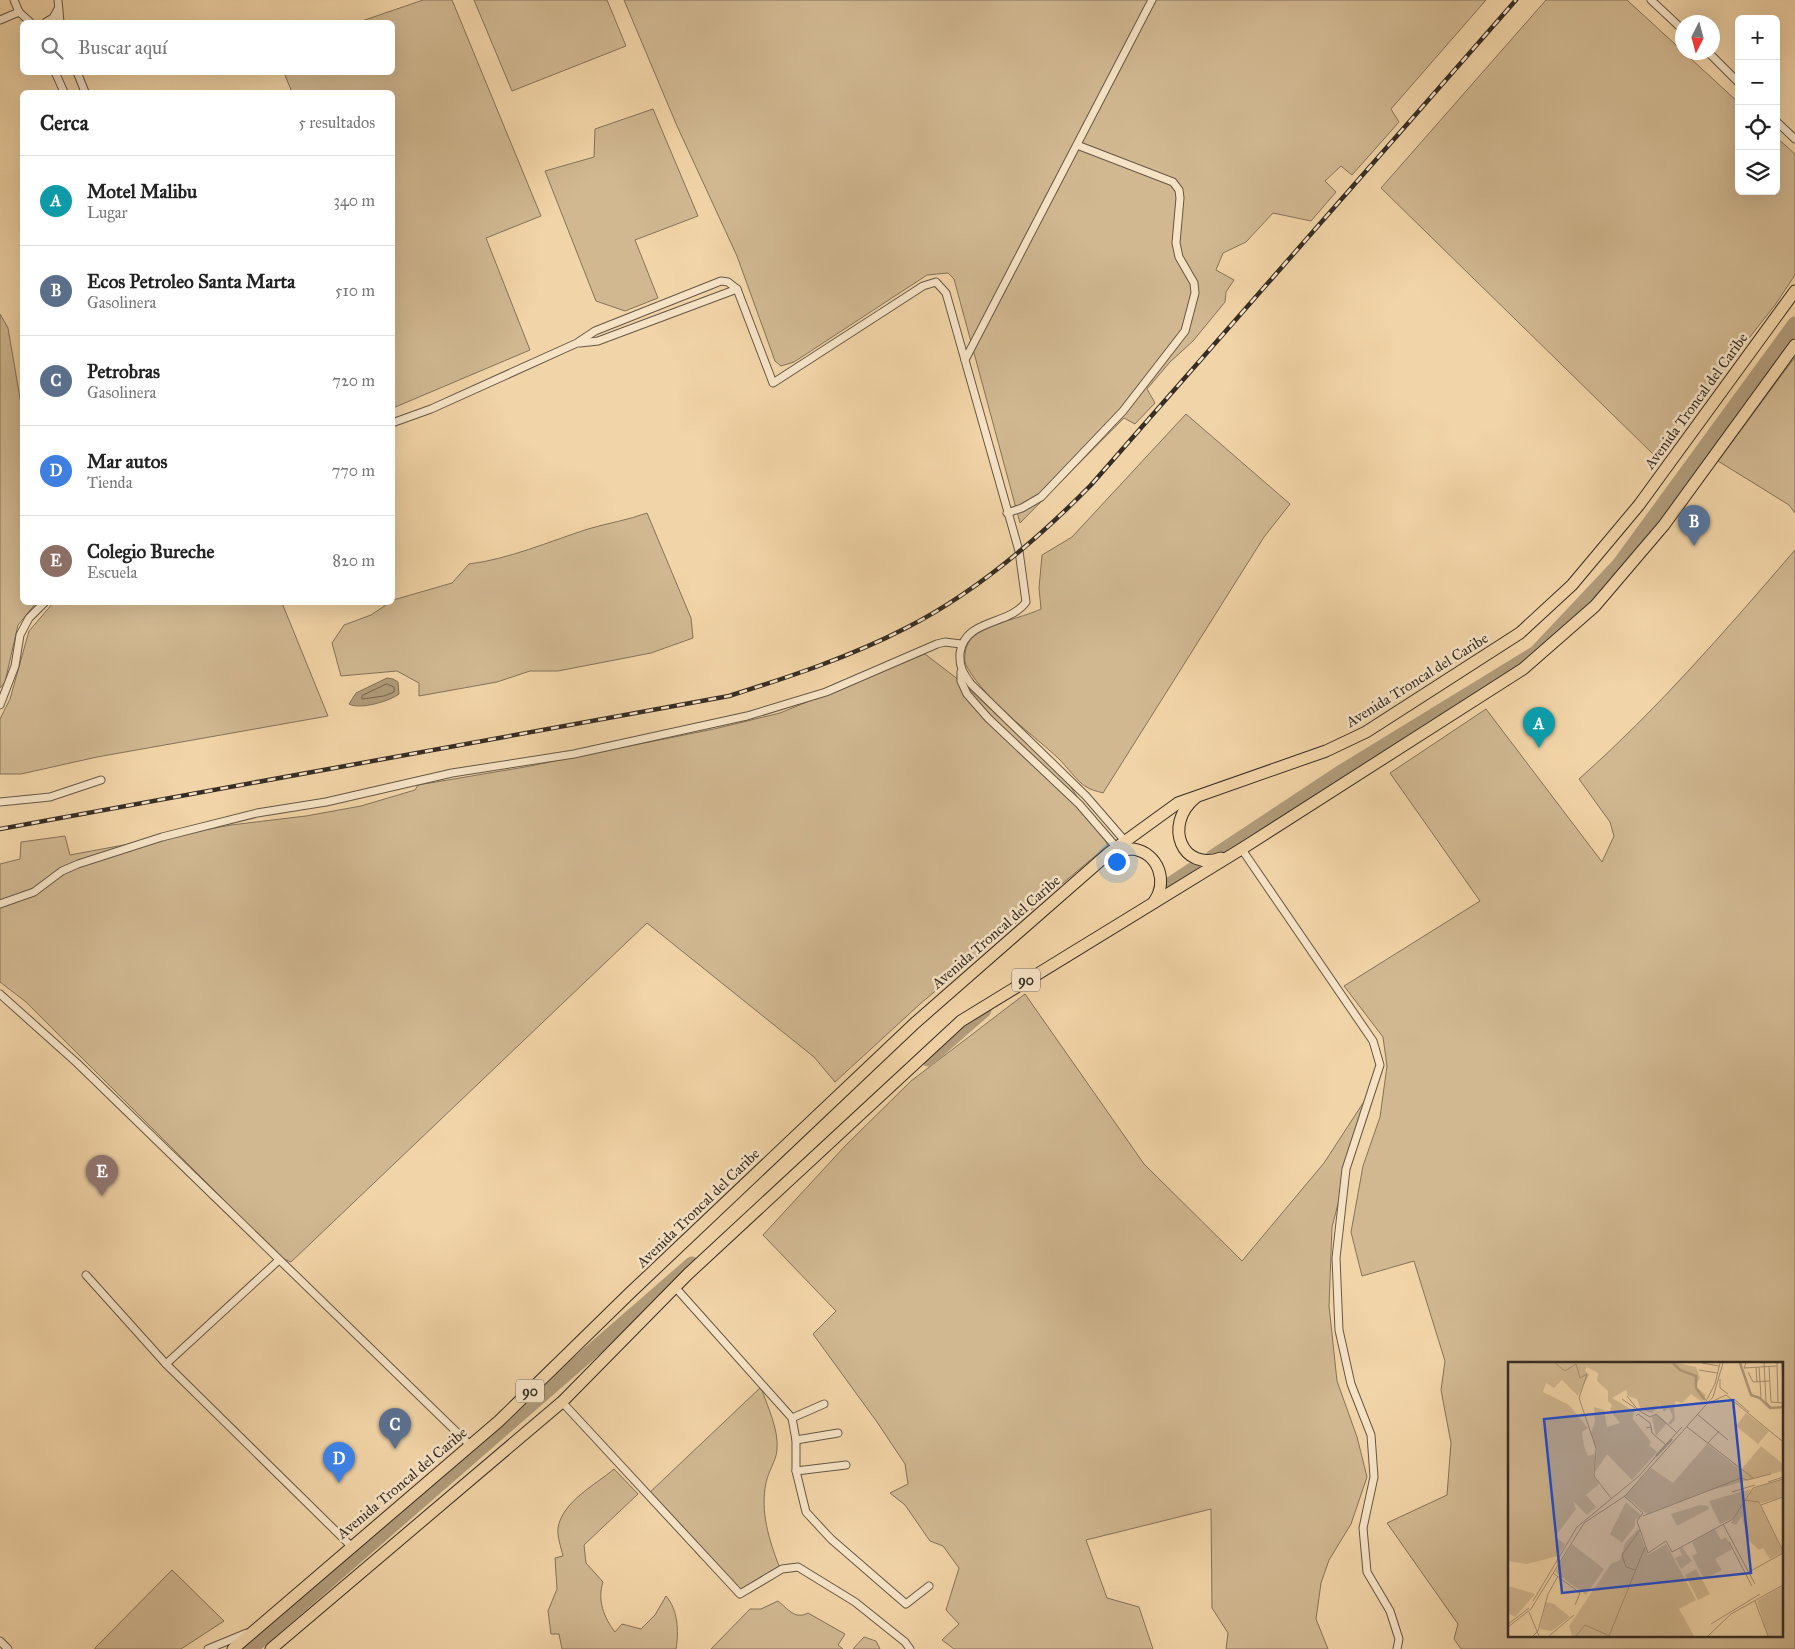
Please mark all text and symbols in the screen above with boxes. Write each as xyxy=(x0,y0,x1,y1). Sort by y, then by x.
north arrow xyxy=(1675,15,1720,60)
map controls xyxy=(1735,15,1780,195)
button: + xyxy=(1735,15,1780,60)
search box xyxy=(20,20,395,75)
icon: search xyxy=(38,34,66,62)
text: Buscar aquí xyxy=(78,36,167,59)
button: − xyxy=(1735,60,1780,105)
button: locate xyxy=(1735,105,1780,150)
text: Cerca xyxy=(40,110,89,136)
text: 5 resultados xyxy=(298,113,375,132)
button: layers xyxy=(1735,150,1780,195)
text: Motel Malibu xyxy=(87,180,197,203)
text: A xyxy=(51,191,61,210)
text: 340 m xyxy=(333,191,375,210)
text: Lugar xyxy=(87,203,128,222)
text: Ecos Petroleo Santa Marta xyxy=(87,270,295,293)
text: B xyxy=(51,281,61,300)
text: 510 m xyxy=(335,281,375,300)
text: Gasolinera xyxy=(87,293,156,312)
street label: Avenida Troncal del Caribe xyxy=(1640,329,1752,473)
text: Petrobras xyxy=(87,360,160,383)
text: C xyxy=(51,371,61,390)
text: 720 m xyxy=(332,371,375,390)
text: Gasolinera xyxy=(87,383,156,402)
text: Mar autos xyxy=(87,450,167,473)
text: D xyxy=(50,461,62,480)
text: 770 m xyxy=(332,461,375,480)
text: Tienda xyxy=(87,473,132,492)
pin: B xyxy=(1678,505,1710,546)
text: Colegio Bureche xyxy=(87,540,214,563)
text: E xyxy=(50,551,62,570)
text: 820 m xyxy=(332,551,375,570)
text: Escuela xyxy=(87,563,137,582)
street label: Avenida Troncal del Caribe xyxy=(1342,629,1491,732)
pin: A xyxy=(1523,707,1555,748)
your location xyxy=(1104,849,1130,875)
street label: Avenida Troncal del Caribe xyxy=(927,871,1064,993)
road number: 90 xyxy=(1012,968,1040,992)
street label: Avenida Troncal del Caribe xyxy=(632,1145,763,1272)
pin: E xyxy=(86,1155,118,1196)
inset map xyxy=(1508,1362,1782,1636)
road number: 90 xyxy=(516,1380,544,1402)
pin: C xyxy=(379,1408,411,1449)
street label: Avenida Troncal del Caribe xyxy=(333,1423,471,1543)
pin: D xyxy=(323,1442,355,1483)

